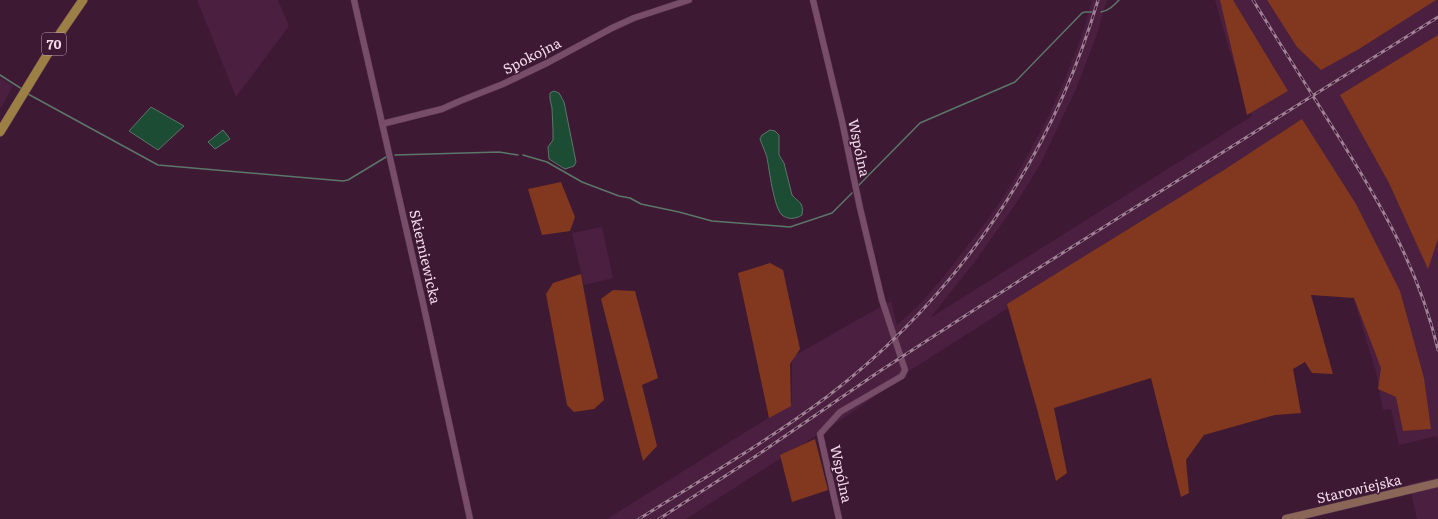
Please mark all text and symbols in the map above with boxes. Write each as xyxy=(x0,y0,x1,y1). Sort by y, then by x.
street label: Spokojna xyxy=(499,32,564,78)
road number: 70 xyxy=(42,33,66,55)
street label: Wspólna xyxy=(844,117,876,179)
street label: Skierniewicka xyxy=(405,208,447,306)
street label: Wspólna xyxy=(826,443,858,505)
street label: Starowiejska xyxy=(1314,468,1404,507)

